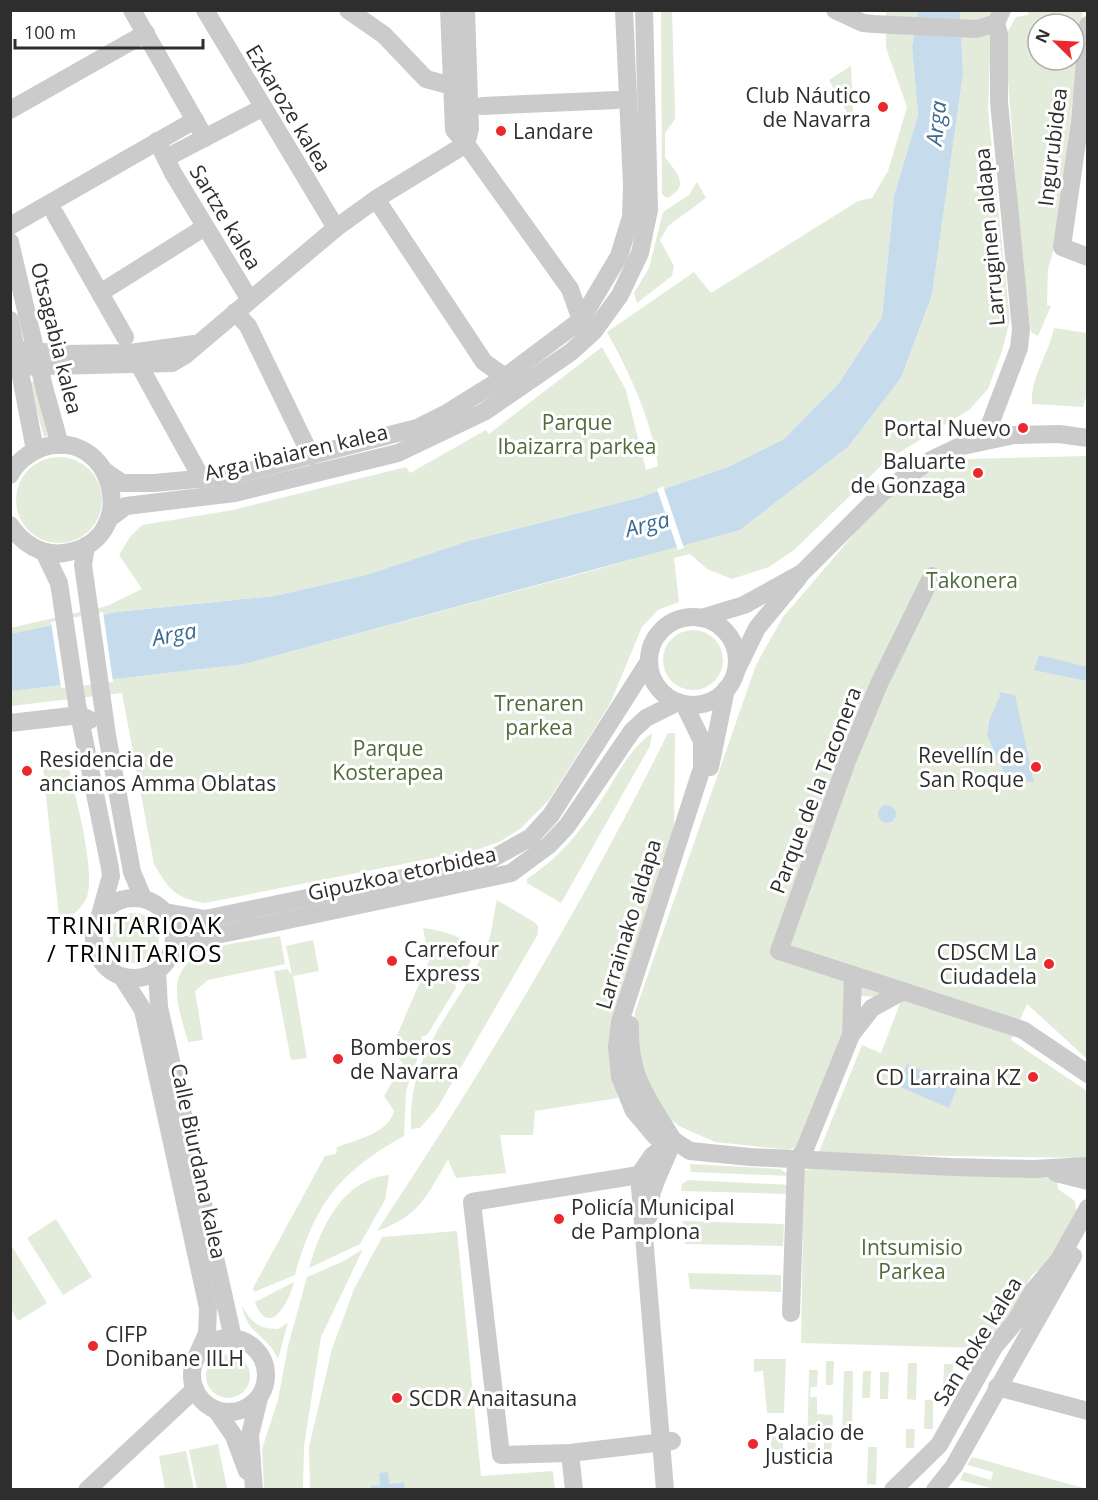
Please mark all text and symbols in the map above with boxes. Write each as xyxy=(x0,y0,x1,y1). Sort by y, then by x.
scale bar xyxy=(15,12,202,50)
north arrow xyxy=(1026,12,1086,72)
text: 100 m xyxy=(24,20,76,44)
text: N xyxy=(1030,25,1055,46)
street label: Ezkaroze kalea xyxy=(240,39,338,177)
place label: Club Náutico de Navarra xyxy=(745,81,871,133)
street label: Ingurubidea xyxy=(1031,86,1073,208)
water label: Arga xyxy=(918,99,952,149)
marker: Club Náutico de Navarra xyxy=(876,100,890,114)
place label: Landare xyxy=(513,117,593,145)
marker: Landare xyxy=(494,124,508,138)
street label: Larruginen aldapa xyxy=(967,147,1011,327)
street label: Sartze kalea xyxy=(184,159,268,275)
street label: Otsagabia kalea xyxy=(25,259,89,417)
park label: Parque Ibaizarra parkea xyxy=(497,408,657,460)
place label: Portal Nuevo xyxy=(884,414,1011,442)
street label: Arga ibaiaren kalea xyxy=(202,417,390,487)
marker: Portal Nuevo xyxy=(1016,421,1030,435)
place label: Baluarte de Gonzaga xyxy=(851,447,966,499)
marker: Baluarte de Gonzaga xyxy=(971,466,985,480)
water label: Arga xyxy=(620,503,672,543)
park label: Takonera xyxy=(926,566,1018,594)
water label: Arga xyxy=(147,614,199,652)
street label: Parque de la Taconera xyxy=(763,683,867,897)
park label: Trenaren parkea xyxy=(494,689,584,741)
park label: Parque Kosterapea xyxy=(332,734,444,786)
place label: Revellín de San Roque xyxy=(918,741,1024,793)
place label: Residencia de ancianos Amma Oblatas xyxy=(39,745,276,797)
marker: Revellín de San Roque xyxy=(1029,760,1043,774)
marker: Residencia de ancianos Amma Oblatas xyxy=(20,764,34,778)
street label: Larrainako aldapa xyxy=(589,836,667,1012)
street label: Gipuzkoa etorbidea xyxy=(305,839,499,907)
district label: TRINITARIOAK / TRINITARIOS xyxy=(47,908,223,969)
place label: Carrefour Express xyxy=(404,935,499,987)
place label: CDSCM La Ciudadela xyxy=(937,938,1037,990)
marker: Carrefour Express xyxy=(385,954,399,968)
marker: CDSCM La Ciudadela xyxy=(1042,957,1056,971)
place label: Bomberos de Navarra xyxy=(350,1033,459,1085)
marker: Bomberos de Navarra xyxy=(331,1052,345,1066)
street label: Calle Biurdana kalea xyxy=(165,1061,233,1261)
place label: CD Larraina KZ xyxy=(875,1063,1021,1091)
marker: CD Larraina KZ xyxy=(1026,1070,1040,1084)
place label: Policía Municipal de Pamplona xyxy=(571,1193,734,1245)
marker: Policía Municipal de Pamplona xyxy=(552,1212,566,1226)
park label: Intsumisio Parkea xyxy=(861,1233,963,1285)
street label: San Roke kalea xyxy=(926,1271,1028,1411)
place label: CIFP Donibane IILH xyxy=(105,1320,244,1372)
marker: CIFP Donibane IILH xyxy=(86,1339,100,1353)
place label: SCDR Anaitasuna xyxy=(409,1384,577,1412)
marker: SCDR Anaitasuna xyxy=(390,1391,404,1405)
place label: Palacio de Justicia xyxy=(763,1418,864,1470)
marker: Palacio de Justicia xyxy=(746,1437,760,1451)

